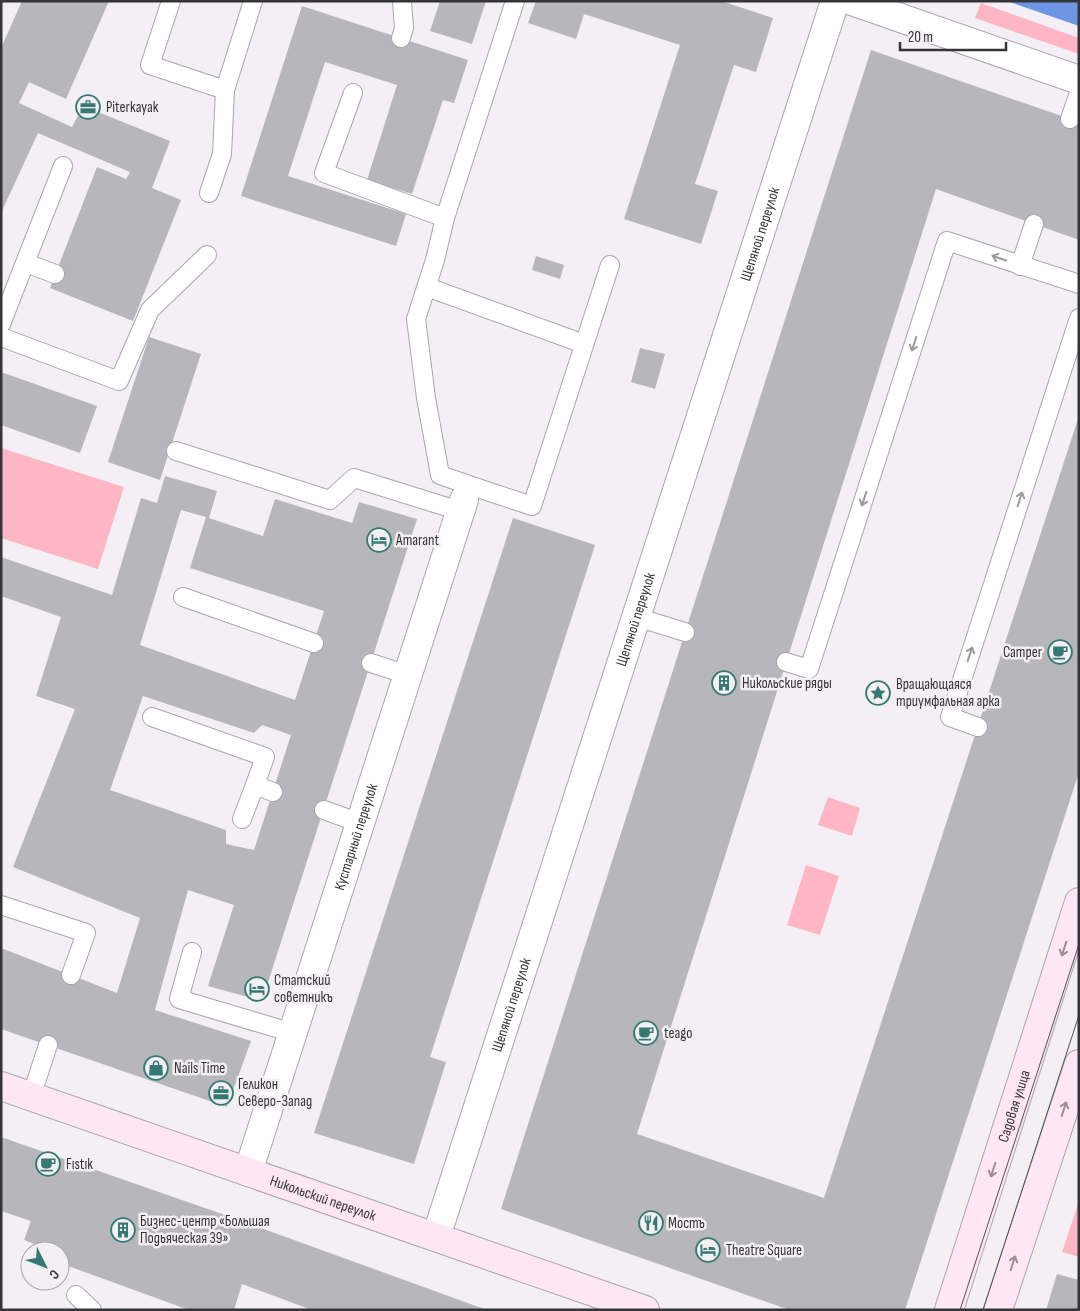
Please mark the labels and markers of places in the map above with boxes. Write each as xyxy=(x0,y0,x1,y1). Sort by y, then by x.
office icon: Piterkayak xyxy=(75,94,101,120)
place label: Piterkayak xyxy=(106,98,159,117)
hotel icon: Amarant xyxy=(366,527,392,553)
place label: Amarant xyxy=(395,531,439,550)
cafe icon: Camper xyxy=(1047,639,1073,665)
place label: Camper xyxy=(1003,643,1043,662)
building icon: Никольские ряды xyxy=(711,670,737,696)
place label: Никольские ряды xyxy=(742,674,832,693)
place label: Вращающаяся триумфальная арка xyxy=(896,675,1000,711)
place icon: Вращающаяся триумфальная арка xyxy=(865,680,891,706)
place label: Статский советникъ xyxy=(274,971,333,1007)
hotel icon: Статский советникъ xyxy=(244,976,270,1002)
cafe icon: teago xyxy=(633,1020,659,1046)
place label: teago xyxy=(664,1024,692,1043)
shop icon: Nails Time xyxy=(143,1055,169,1081)
place label: Nails Time xyxy=(174,1059,225,1078)
place label: Геликон Северо-Запад xyxy=(238,1075,312,1111)
office icon: Геликон Северо-Запад xyxy=(208,1080,234,1106)
cafe icon: Fıstık xyxy=(35,1151,61,1177)
place label: Fıstık xyxy=(66,1155,93,1174)
restaurant icon: Мостъ xyxy=(638,1210,664,1236)
place label: Бизнес-центр «Большая Подьяческая 39» xyxy=(140,1212,270,1248)
place label: Мостъ xyxy=(668,1214,705,1233)
building icon: Бизнес-центр «Большая Подьяческая 39» xyxy=(110,1217,136,1243)
hotel icon: Theatre Square xyxy=(695,1237,721,1263)
place label: Theatre Square xyxy=(726,1241,802,1260)

